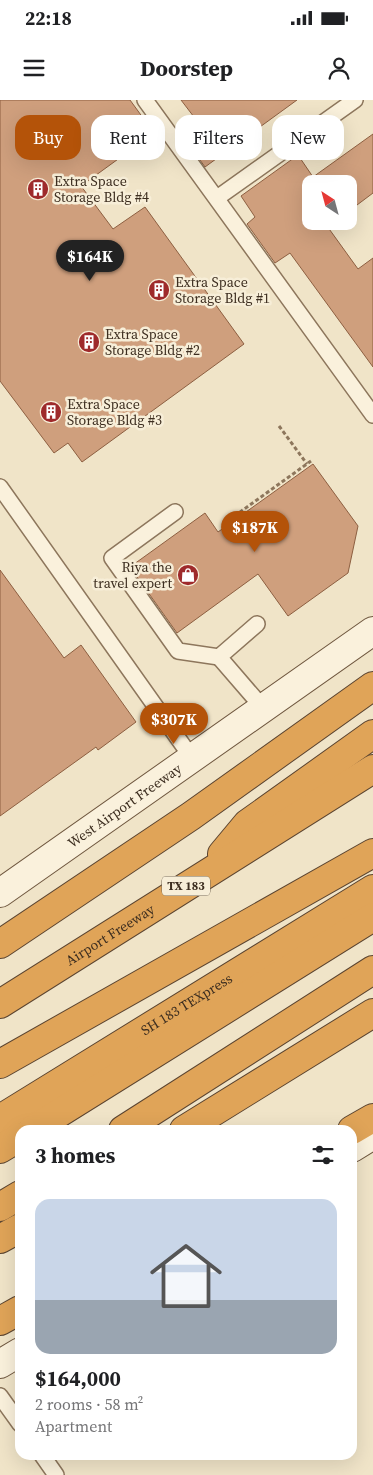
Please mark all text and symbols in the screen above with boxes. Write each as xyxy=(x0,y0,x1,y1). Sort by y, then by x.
text: 22:18 xyxy=(25,5,72,31)
text: Doorstep xyxy=(140,53,233,83)
icon: menu xyxy=(20,54,48,82)
icon: person xyxy=(325,54,353,82)
chip: Buy xyxy=(15,115,81,160)
chip: Rent xyxy=(91,115,165,160)
chip: Filters xyxy=(175,115,262,160)
chip: New xyxy=(272,115,344,160)
place label: Extra Space Storage Bldg #4 xyxy=(54,171,149,207)
north arrow xyxy=(302,175,358,230)
map controls xyxy=(302,175,357,230)
building icon: Extra Space Storage Bldg #4 xyxy=(26,177,50,201)
pin: $164K xyxy=(55,240,125,282)
text: $164K xyxy=(67,245,113,267)
place label: Extra Space Storage Bldg #1 xyxy=(175,272,270,308)
building icon: Extra Space Storage Bldg #1 xyxy=(147,278,171,302)
place label: Extra Space Storage Bldg #2 xyxy=(105,324,200,360)
building icon: Extra Space Storage Bldg #2 xyxy=(77,330,101,354)
place label: Extra Space Storage Bldg #3 xyxy=(67,394,162,430)
building icon: Extra Space Storage Bldg #3 xyxy=(39,400,63,424)
pin: $187K xyxy=(220,510,290,553)
text: $187K xyxy=(232,516,278,538)
place label: Riya the travel expert xyxy=(93,557,172,593)
shop icon: Riya the travel expert xyxy=(176,563,200,587)
pin: $307K xyxy=(139,702,209,745)
text: $307K xyxy=(151,708,197,730)
street label: West Airport Freeway xyxy=(63,758,186,853)
road number: TX 183 xyxy=(162,876,210,896)
street label: Airport Freeway xyxy=(62,899,159,970)
street label: SH 183 TEXpress xyxy=(137,968,236,1040)
text: 3 homes xyxy=(35,1141,115,1170)
icon: filters xyxy=(309,1141,337,1169)
icon: home xyxy=(141,1231,231,1321)
text: $164,000 xyxy=(35,1364,121,1393)
text: 2 rooms · 58 m² xyxy=(35,1393,143,1415)
text: Apartment xyxy=(35,1415,112,1437)

